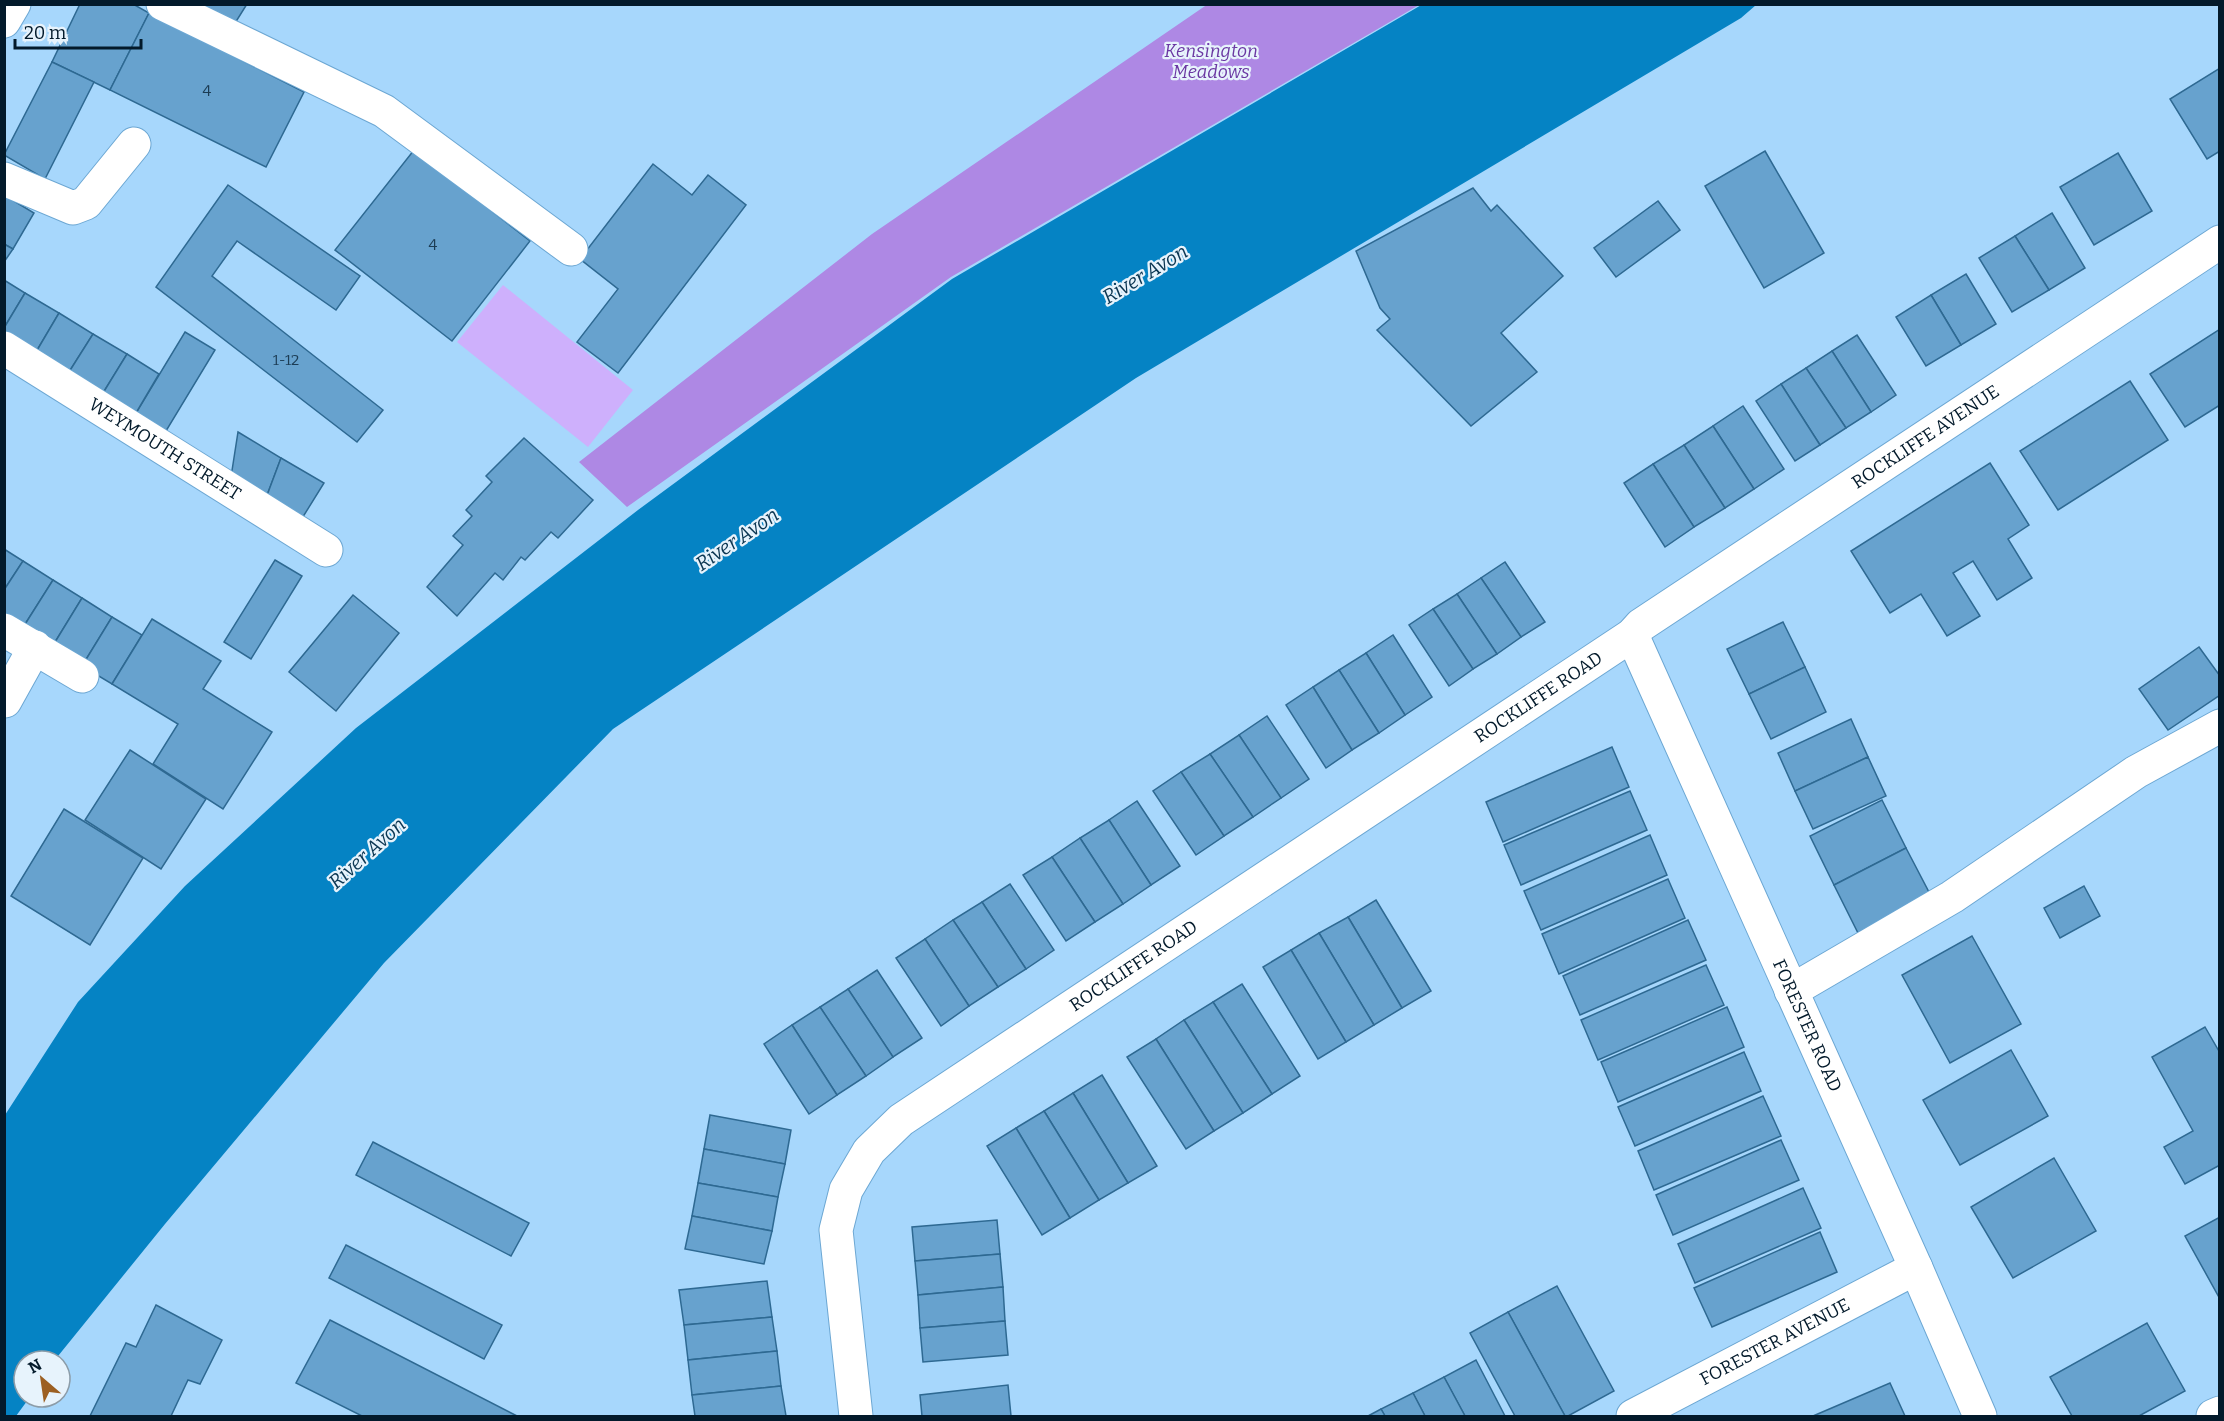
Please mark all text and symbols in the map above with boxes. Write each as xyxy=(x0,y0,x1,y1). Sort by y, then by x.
scale bar xyxy=(15,12,141,50)
text: 20 m xyxy=(24,22,66,44)
park label: Kensington Meadows xyxy=(1164,40,1258,83)
house number: 4 xyxy=(203,82,212,100)
house number: 4 xyxy=(429,236,438,254)
water label: River Avon xyxy=(1098,239,1192,309)
house number: 1-12 xyxy=(273,351,299,369)
street label: ROCKLIFFE AVENUE xyxy=(1848,380,2003,493)
street label: WEYMOUTH STREET xyxy=(85,393,245,505)
water label: River Avon xyxy=(691,502,783,576)
street label: ROCKLIFFE ROAD xyxy=(1470,647,1606,747)
water label: River Avon xyxy=(324,812,410,894)
street label: ROCKLIFFE ROAD xyxy=(1065,915,1202,1016)
street label: FORESTER ROAD xyxy=(1768,956,1846,1095)
street label: FORESTER AVENUE xyxy=(1696,1294,1854,1390)
north arrow xyxy=(12,1349,72,1409)
text: N xyxy=(25,1355,45,1378)

